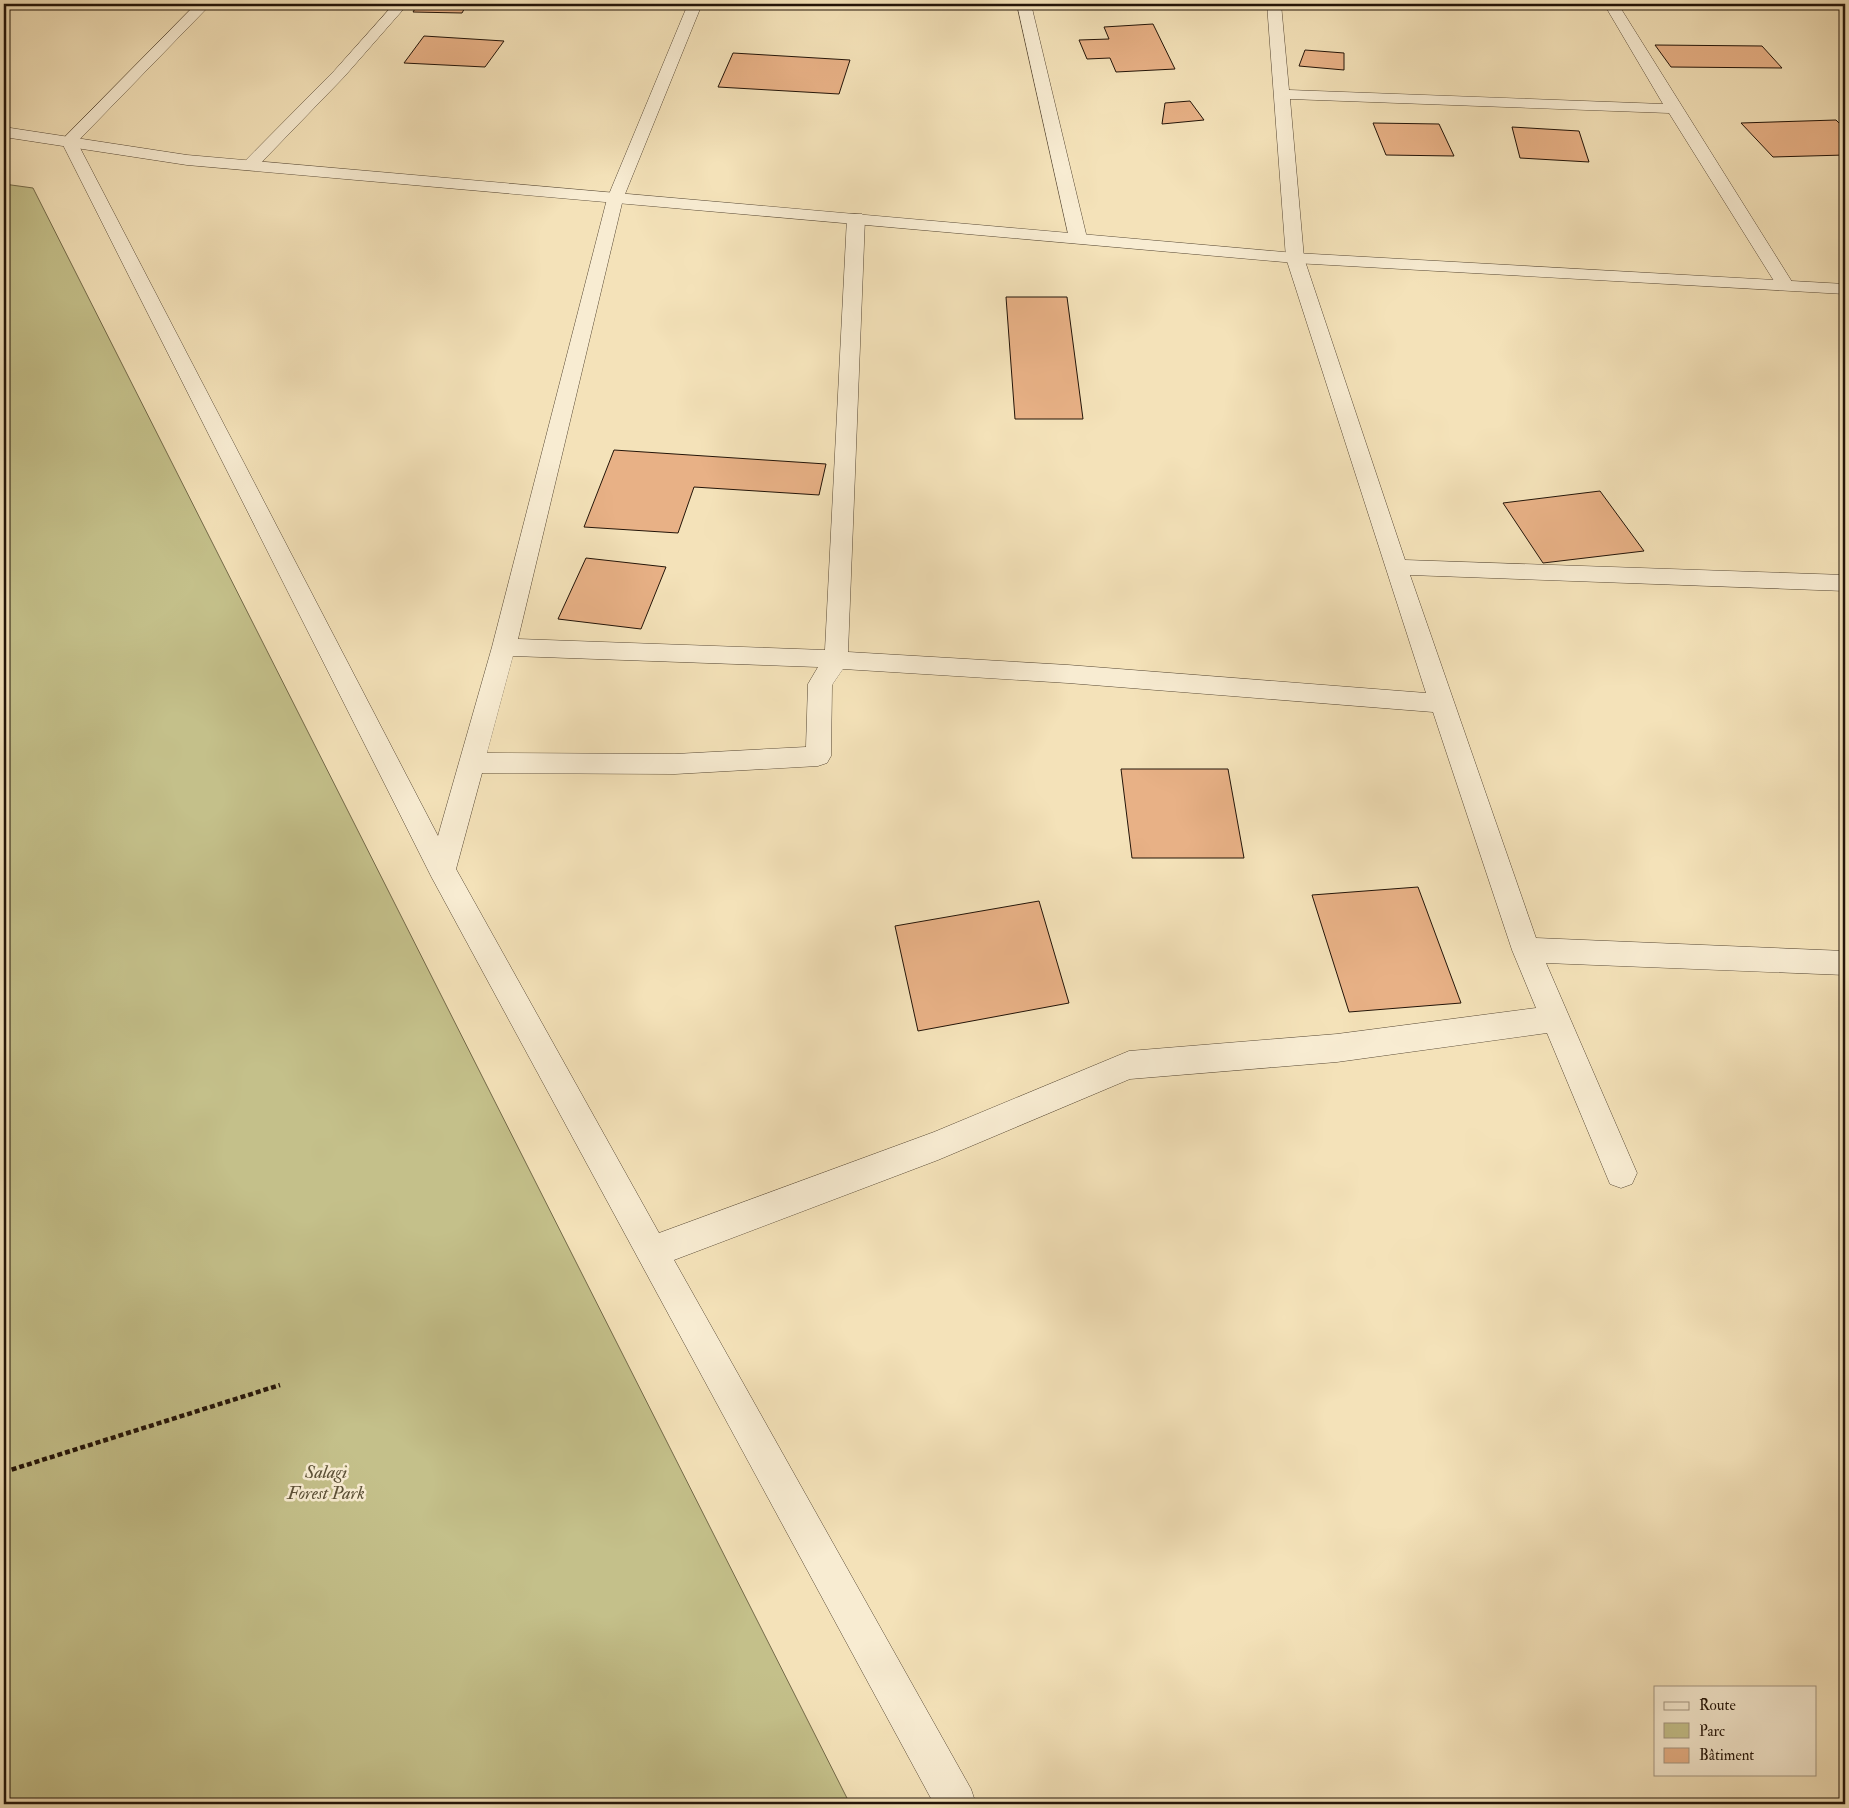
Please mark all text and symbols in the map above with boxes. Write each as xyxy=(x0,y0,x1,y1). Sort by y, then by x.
park label: Salagi Forest Park xyxy=(286,1461,365,1505)
legend xyxy=(1654,1686,1816,1776)
text: Route xyxy=(1699,1696,1736,1715)
text: Parc xyxy=(1699,1722,1725,1741)
text: Bâtiment xyxy=(1699,1746,1754,1765)

